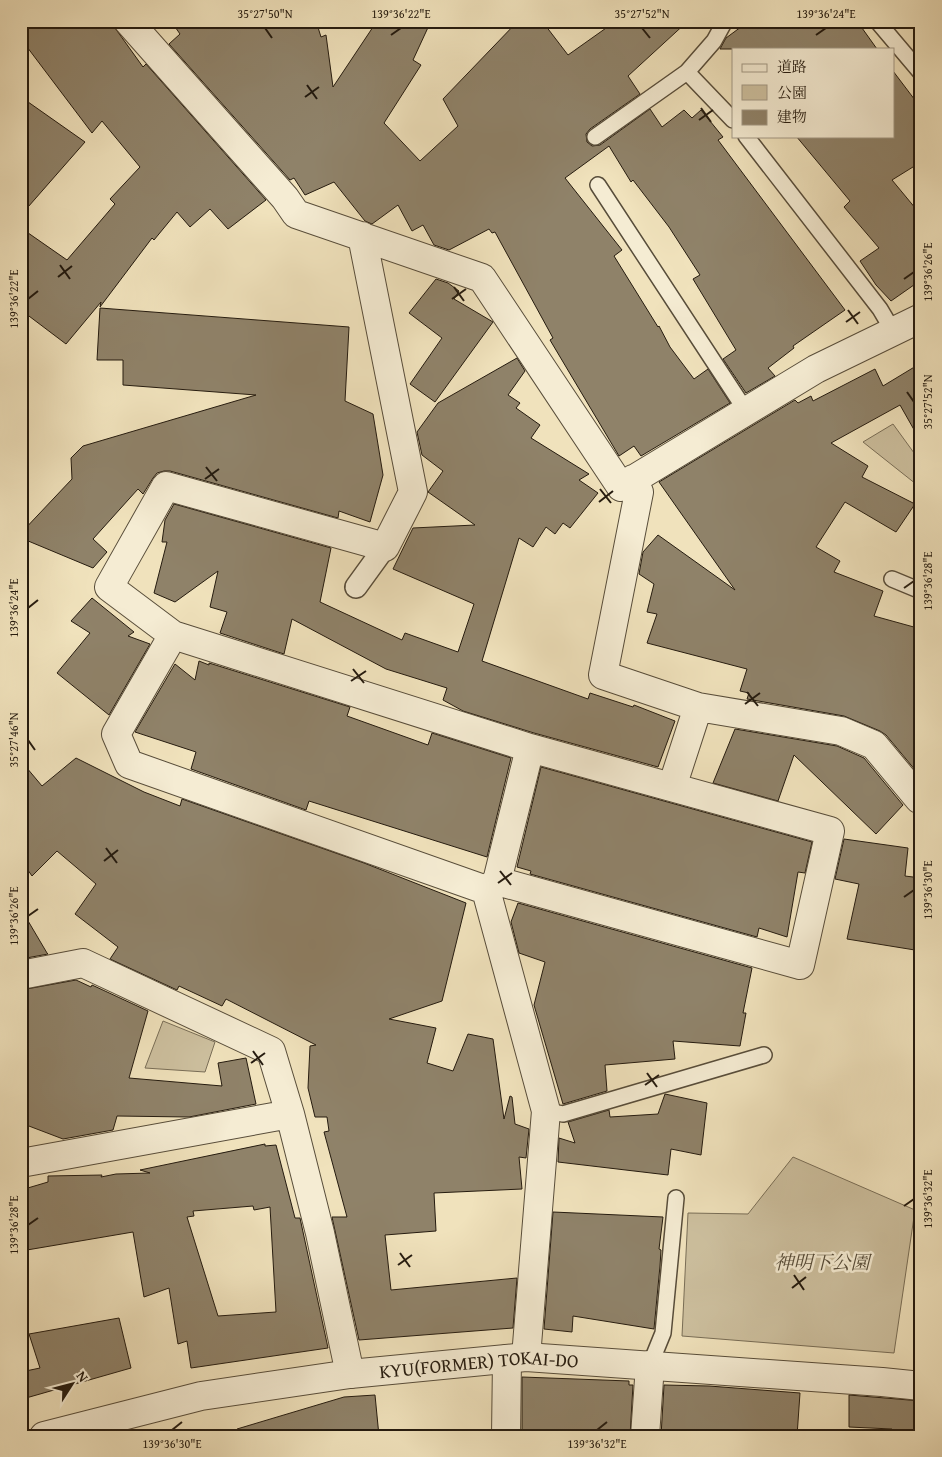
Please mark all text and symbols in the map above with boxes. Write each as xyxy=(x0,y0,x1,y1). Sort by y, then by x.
text: 35°27'50"N xyxy=(237,5,293,22)
text: 139°36'22"E xyxy=(371,5,431,22)
text: 35°27'52"N xyxy=(614,5,670,22)
text: 139°36'24"E xyxy=(796,5,856,22)
legend xyxy=(732,48,894,138)
text: 道路 xyxy=(777,56,807,77)
text: 公園 xyxy=(777,82,807,103)
text: 建物 xyxy=(777,106,807,127)
text: 139°36'26"E xyxy=(919,242,936,302)
text: 139°36'22"E xyxy=(5,269,22,329)
text: 35°27'52"N xyxy=(919,374,936,430)
text: 139°36'28"E xyxy=(919,551,936,611)
text: 139°36'24"E xyxy=(5,578,22,638)
text: 35°27'46"N xyxy=(5,712,22,768)
text: 139°36'30"E xyxy=(919,860,936,920)
text: 139°36'26"E xyxy=(5,886,22,946)
text: 139°36'32"E xyxy=(919,1169,936,1229)
text: 139°36'28"E xyxy=(5,1195,22,1255)
park label: 神明下公園 xyxy=(774,1248,872,1276)
street label: KYU(FORMER) TOKAI-DO xyxy=(378,1342,579,1385)
north arrow xyxy=(48,1360,98,1410)
text: N xyxy=(72,1367,94,1387)
text: 139°36'30"E xyxy=(142,1435,202,1452)
text: 139°36'32"E xyxy=(567,1435,627,1452)

